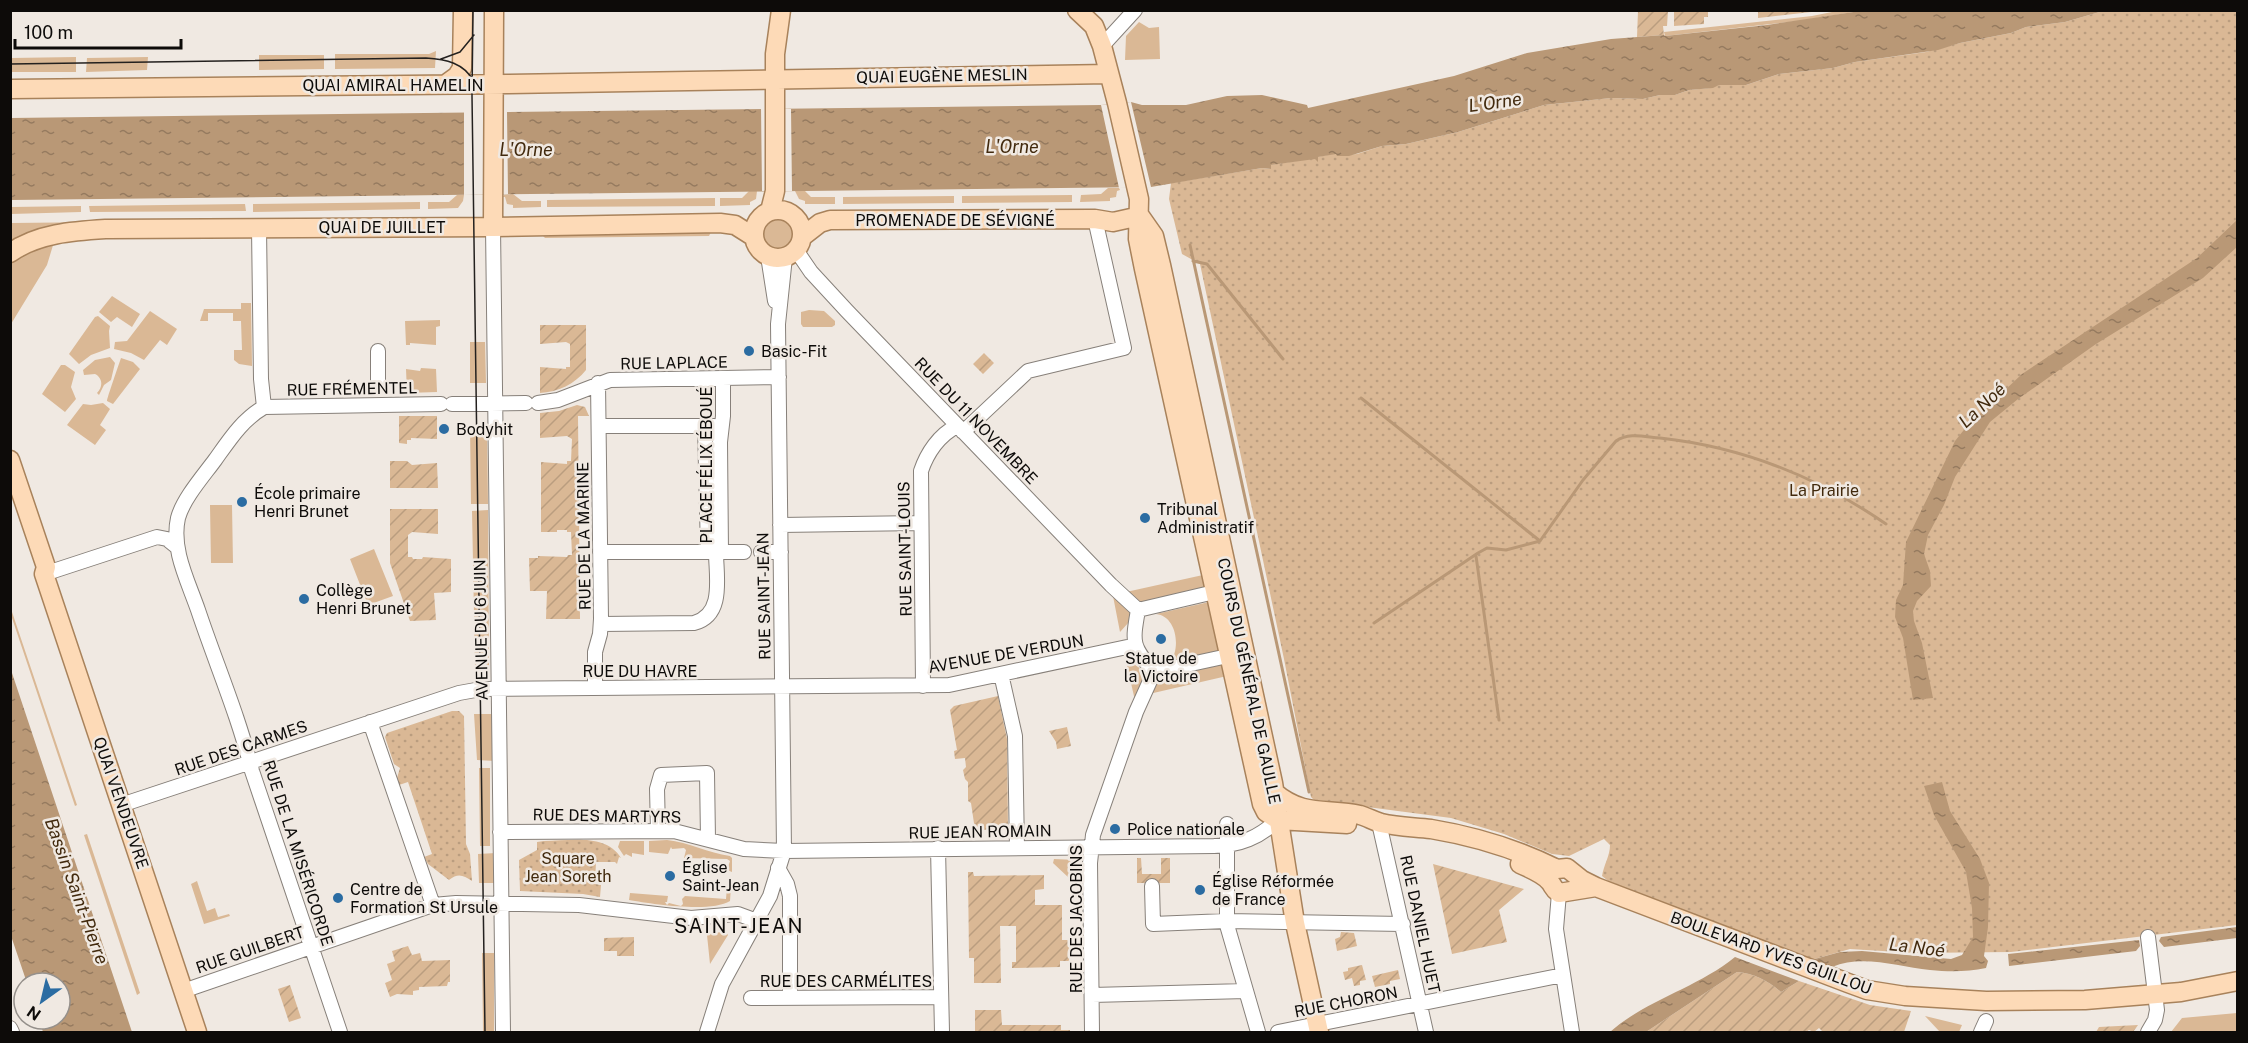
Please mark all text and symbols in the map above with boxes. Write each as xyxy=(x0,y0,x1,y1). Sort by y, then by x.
scale bar xyxy=(15,12,182,50)
text: 100 m xyxy=(24,22,73,43)
street label: QUAI EUGÈNE MESLIN xyxy=(856,64,1028,87)
street label: QUAI AMIRAL HAMELIN xyxy=(302,76,484,95)
water label: L'Orne xyxy=(1467,88,1523,116)
water label: L'Orne xyxy=(985,136,1039,157)
water label: L'Orne xyxy=(499,139,553,160)
street label: PROMENADE DE SÉVIGNÉ xyxy=(855,210,1055,230)
street label: QUAI DE JUILLET xyxy=(318,218,446,237)
place label: Basic-Fit xyxy=(761,342,827,361)
marker: Basic-Fit xyxy=(742,344,756,358)
street label: RUE LAPLACE xyxy=(620,353,728,373)
street label: RUE DU 11 NOVEMBRE xyxy=(911,354,1041,488)
street label: RUE FRÉMENTEL xyxy=(286,377,418,400)
water label: La Noé xyxy=(1954,378,2010,432)
street label: PLACE FÉLIX ÉBOUÉ xyxy=(696,387,716,543)
place label: Bodyhit xyxy=(456,420,513,439)
marker: Bodyhit xyxy=(437,422,451,436)
street label: RUE DE LA MARINE xyxy=(573,462,595,610)
street label: RUE SAINT-LOUIS xyxy=(894,481,916,617)
park label: La Prairie xyxy=(1789,481,1859,500)
place label: École primaire Henri Brunet xyxy=(254,483,361,521)
marker: École primaire Henri Brunet xyxy=(235,495,249,509)
place label: Tribunal Administratif xyxy=(1157,500,1254,537)
marker: Tribunal Administratif xyxy=(1138,511,1152,525)
street label: RUE SAINT-JEAN xyxy=(753,532,775,660)
street label: COURS DU GÉNÉRAL DE GAULLE xyxy=(1214,556,1285,806)
street label: AVENUE DU 6 JUIN xyxy=(470,559,492,701)
place label: Collège Henri Brunet xyxy=(316,581,411,618)
marker: Collège Henri Brunet xyxy=(297,592,311,606)
street label: AVENUE DE VERDUN xyxy=(927,631,1085,677)
marker: Statue de la Victoire xyxy=(1154,632,1168,646)
place label: Statue de la Victoire xyxy=(1124,649,1198,686)
street label: RUE DU HAVRE xyxy=(582,662,698,681)
street label: RUE DES CARMES xyxy=(172,716,310,780)
street label: QUAI VENDEUVRE xyxy=(89,734,153,872)
street label: RUE DE LA MISÉRICORDE xyxy=(259,757,338,948)
street label: RUE DES MARTYRS xyxy=(533,805,681,827)
water label: Bassin Saint-Pierre xyxy=(41,815,113,967)
place label: Police nationale xyxy=(1127,820,1245,839)
street label: RUE JEAN ROMAIN xyxy=(908,821,1052,843)
marker: Police nationale xyxy=(1108,822,1122,836)
street label: RUE DES JACOBINS xyxy=(1067,845,1086,993)
park label: Square Jean Soreth xyxy=(524,849,612,886)
street label: RUE DANIEL HUET xyxy=(1396,853,1444,995)
place label: Église Saint-Jean xyxy=(682,857,759,895)
marker: Église Saint-Jean xyxy=(663,869,677,883)
place label: Église Réformée de France xyxy=(1212,871,1334,909)
place label: Centre de Formation St Ursule xyxy=(350,880,498,917)
marker: Église Réformée de France xyxy=(1193,883,1207,897)
marker: Centre de Formation St Ursule xyxy=(331,891,345,905)
street label: BOULEVARD YVES GUILLOU xyxy=(1668,908,1874,998)
district label: SAINT-JEAN xyxy=(674,914,804,938)
street label: RUE GUILBERT xyxy=(193,922,307,977)
water label: La Noé xyxy=(1888,933,1946,961)
north arrow xyxy=(12,971,72,1031)
street label: RUE DES CARMÉLITES xyxy=(760,971,932,991)
street label: RUE CHORON xyxy=(1293,983,1399,1021)
text: N xyxy=(23,1002,44,1024)

